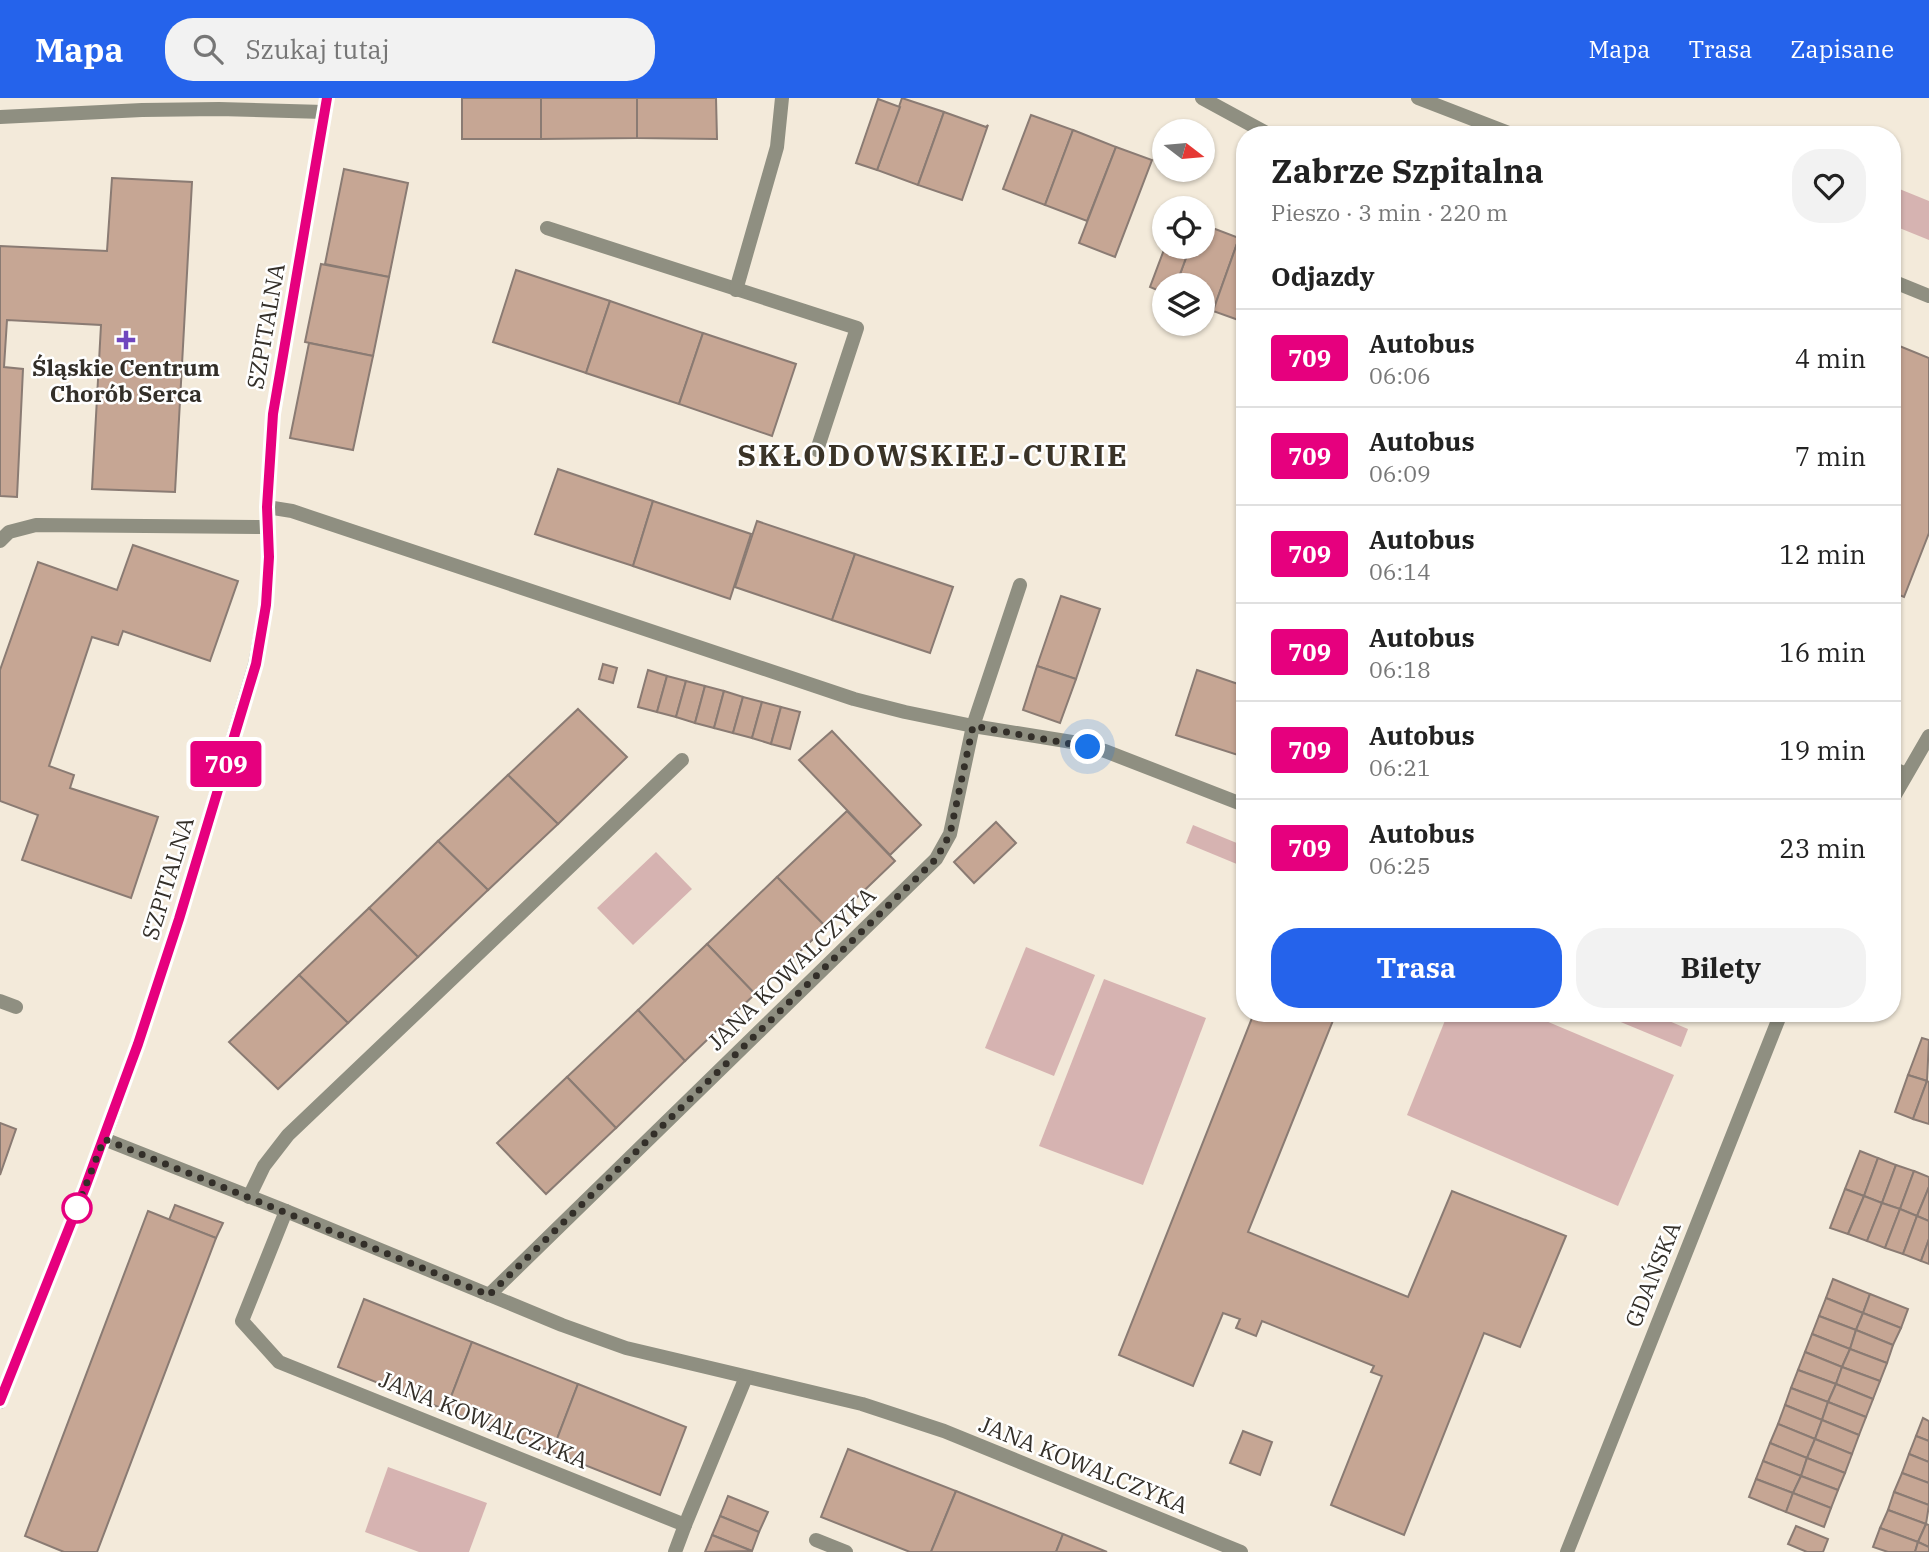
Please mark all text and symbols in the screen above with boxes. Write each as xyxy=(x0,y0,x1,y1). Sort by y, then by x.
search box xyxy=(165,18,655,81)
text: Mapa xyxy=(35,28,123,71)
icon: search xyxy=(189,30,227,68)
text: Szukaj tutaj xyxy=(245,32,390,66)
text: Mapa xyxy=(1588,33,1650,65)
text: Trasa xyxy=(1688,33,1752,65)
text: Zapisane xyxy=(1790,33,1894,65)
north arrow xyxy=(1152,119,1214,182)
map controls xyxy=(1152,119,1215,336)
text: Zabrze Szpitalna xyxy=(1271,149,1544,192)
button: heart xyxy=(1792,149,1866,223)
button: locate xyxy=(1152,196,1215,259)
text: Pieszo · 3 min · 220 m xyxy=(1271,197,1508,227)
text: Odjazdy xyxy=(1271,259,1375,293)
street label: SZPITALNA xyxy=(239,261,291,391)
button: layers xyxy=(1152,273,1215,336)
text: Autobus xyxy=(1369,326,1475,360)
marker: Śląskie Centrum Chorób Serca xyxy=(116,330,136,350)
text: 4 min xyxy=(1795,341,1866,375)
text: 709 xyxy=(1288,342,1331,374)
place label: Śląskie Centrum Chorób Serca xyxy=(32,352,220,408)
text: 06:06 xyxy=(1369,360,1431,390)
text: Autobus xyxy=(1369,424,1475,458)
district label: SKŁODOWSKIEJ-CURIE xyxy=(737,435,1129,474)
text: 7 min xyxy=(1795,439,1866,473)
text: 709 xyxy=(1288,440,1331,472)
text: 06:09 xyxy=(1369,458,1431,488)
text: Autobus xyxy=(1369,522,1475,556)
text: 12 min xyxy=(1779,537,1866,571)
text: 709 xyxy=(1288,538,1331,570)
text: 06:14 xyxy=(1369,556,1431,586)
text: Autobus xyxy=(1369,620,1475,654)
text: 16 min xyxy=(1779,635,1866,669)
text: 709 xyxy=(1288,636,1331,668)
text: 06:18 xyxy=(1369,654,1431,684)
text: Autobus xyxy=(1369,718,1475,752)
your location xyxy=(1070,729,1105,764)
text: 19 min xyxy=(1779,733,1866,767)
text: 709 xyxy=(1288,734,1331,766)
line badge: 709 xyxy=(186,741,266,787)
text: 709 xyxy=(204,748,248,780)
text: 06:21 xyxy=(1369,752,1431,782)
street label: SZPITALNA xyxy=(134,813,200,943)
text: Autobus xyxy=(1369,816,1475,850)
text: 23 min xyxy=(1779,831,1866,865)
text: 709 xyxy=(1288,832,1331,864)
text: 06:25 xyxy=(1369,850,1431,880)
street label: JANA KOWALCZYKA xyxy=(700,880,882,1056)
button: Trasa xyxy=(1271,928,1562,1008)
button: Bilety xyxy=(1576,928,1866,1008)
unlabelled marker xyxy=(62,1193,92,1223)
street label: GDAŃSKA xyxy=(1617,1216,1687,1331)
street label: JANA KOWALCZYKA xyxy=(375,1363,593,1475)
street label: JANA KOWALCZYKA xyxy=(975,1408,1193,1520)

